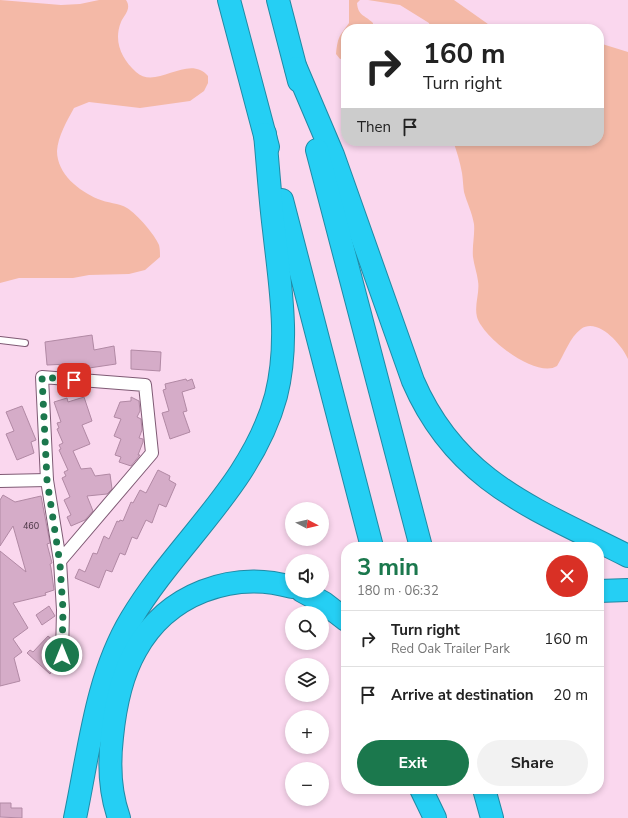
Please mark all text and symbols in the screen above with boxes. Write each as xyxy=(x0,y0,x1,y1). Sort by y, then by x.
text: 160 m xyxy=(423,35,506,73)
icon: right xyxy=(357,40,409,92)
text: Turn right xyxy=(423,71,502,95)
icon: arrive xyxy=(399,116,421,138)
text: Then xyxy=(357,117,391,137)
pin xyxy=(57,363,91,397)
icon: arrive xyxy=(63,369,85,391)
north arrow xyxy=(285,502,329,546)
map controls xyxy=(285,502,329,806)
house number: 460 xyxy=(23,520,39,532)
text: 3 min xyxy=(357,551,419,583)
button: sound xyxy=(285,554,329,598)
button: close xyxy=(546,555,588,597)
text: 180 m · 06:32 xyxy=(357,582,439,600)
button: search xyxy=(285,606,329,650)
text: Turn right xyxy=(391,620,460,640)
icon: right xyxy=(357,628,379,650)
text: 160 m xyxy=(544,629,588,649)
position arrow xyxy=(41,634,83,676)
text: Red Oak Trailer Park xyxy=(391,640,510,658)
button: layers xyxy=(285,658,329,702)
icon: arrive xyxy=(357,684,379,706)
text: Arrive at destination xyxy=(391,685,534,705)
text: 20 m xyxy=(553,685,588,705)
button: + xyxy=(285,710,329,754)
button: Exit xyxy=(357,740,469,786)
button: Share xyxy=(477,740,588,786)
button: − xyxy=(285,762,329,806)

